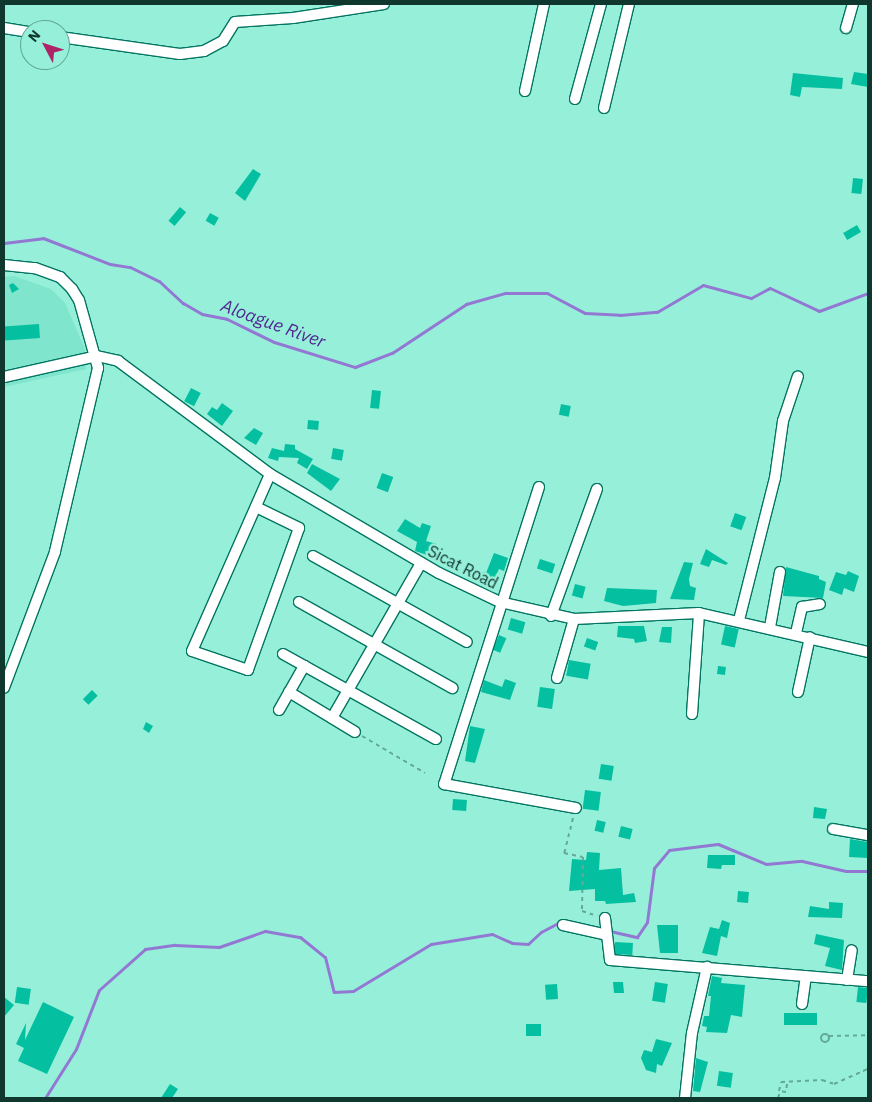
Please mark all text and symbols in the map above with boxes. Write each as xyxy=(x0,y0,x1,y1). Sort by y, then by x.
north arrow xyxy=(20,20,70,70)
text: N xyxy=(24,26,44,46)
water label: Aloague River xyxy=(218,295,328,353)
street label: Sicat Road xyxy=(425,541,501,593)

